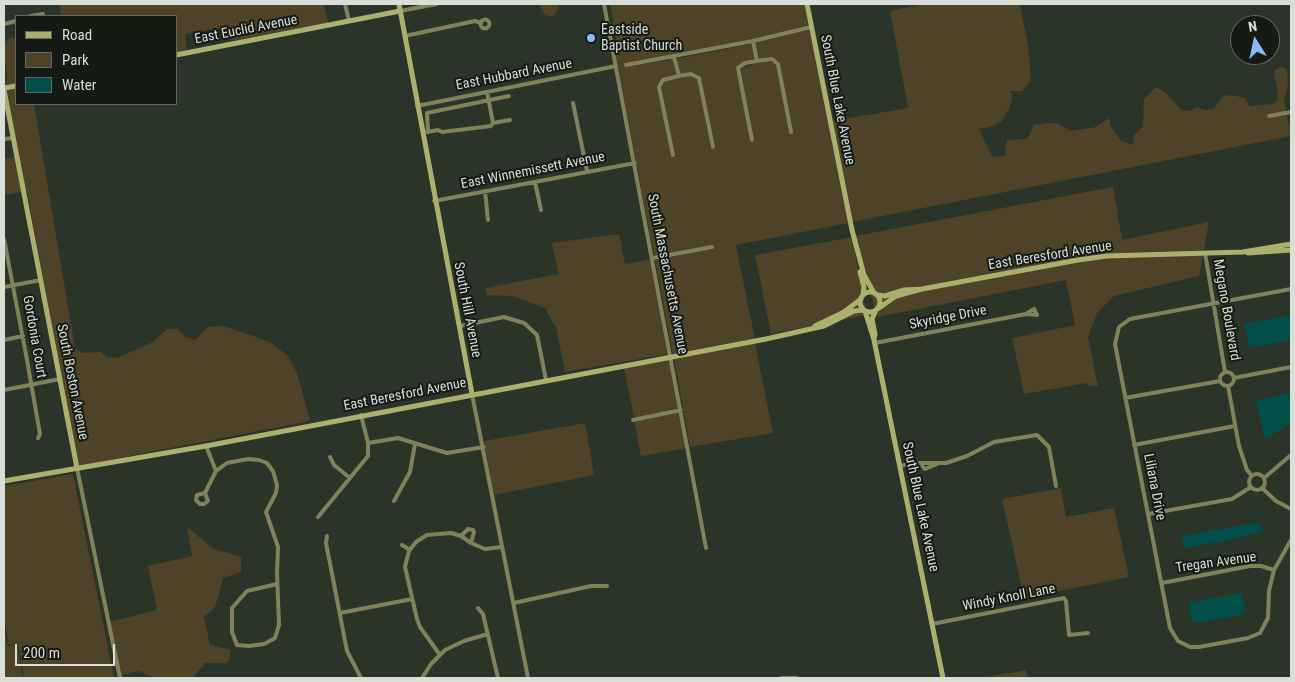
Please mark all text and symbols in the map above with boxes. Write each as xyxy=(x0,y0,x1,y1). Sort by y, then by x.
street label: East Euclid Avenue xyxy=(193,12,299,48)
legend xyxy=(15,15,178,105)
north arrow xyxy=(1230,15,1280,65)
text: N xyxy=(1247,18,1258,35)
place label: Eastside Baptist Church xyxy=(601,22,682,54)
text: Road xyxy=(62,26,92,44)
marker: Eastside Baptist Church xyxy=(585,32,597,44)
street label: South Blue Lake Avenue xyxy=(816,34,858,166)
text: Park xyxy=(62,51,89,69)
street label: East Hubbard Avenue xyxy=(454,55,574,95)
text: Water xyxy=(62,76,96,94)
street label: East Winnemissett Avenue xyxy=(460,149,606,193)
street label: South Massachusetts Avenue xyxy=(643,192,691,356)
street label: East Beresford Avenue xyxy=(987,238,1113,274)
street label: Megano Boulevard xyxy=(1209,258,1243,362)
street label: South Hill Avenue xyxy=(449,261,485,359)
street label: Gordonia Court xyxy=(18,294,50,380)
street label: Skyridge Drive xyxy=(908,302,988,334)
street label: South Boston Avenue xyxy=(53,323,91,441)
street label: East Beresford Avenue xyxy=(342,375,468,415)
street label: South Blue Lake Avenue xyxy=(898,441,942,573)
street label: Liliana Drive xyxy=(1139,452,1169,522)
street label: Tregan Avenue xyxy=(1175,549,1257,577)
street label: Windy Knoll Lane xyxy=(961,581,1057,615)
scale bar xyxy=(18,634,118,666)
text: 200 m xyxy=(23,644,60,662)

